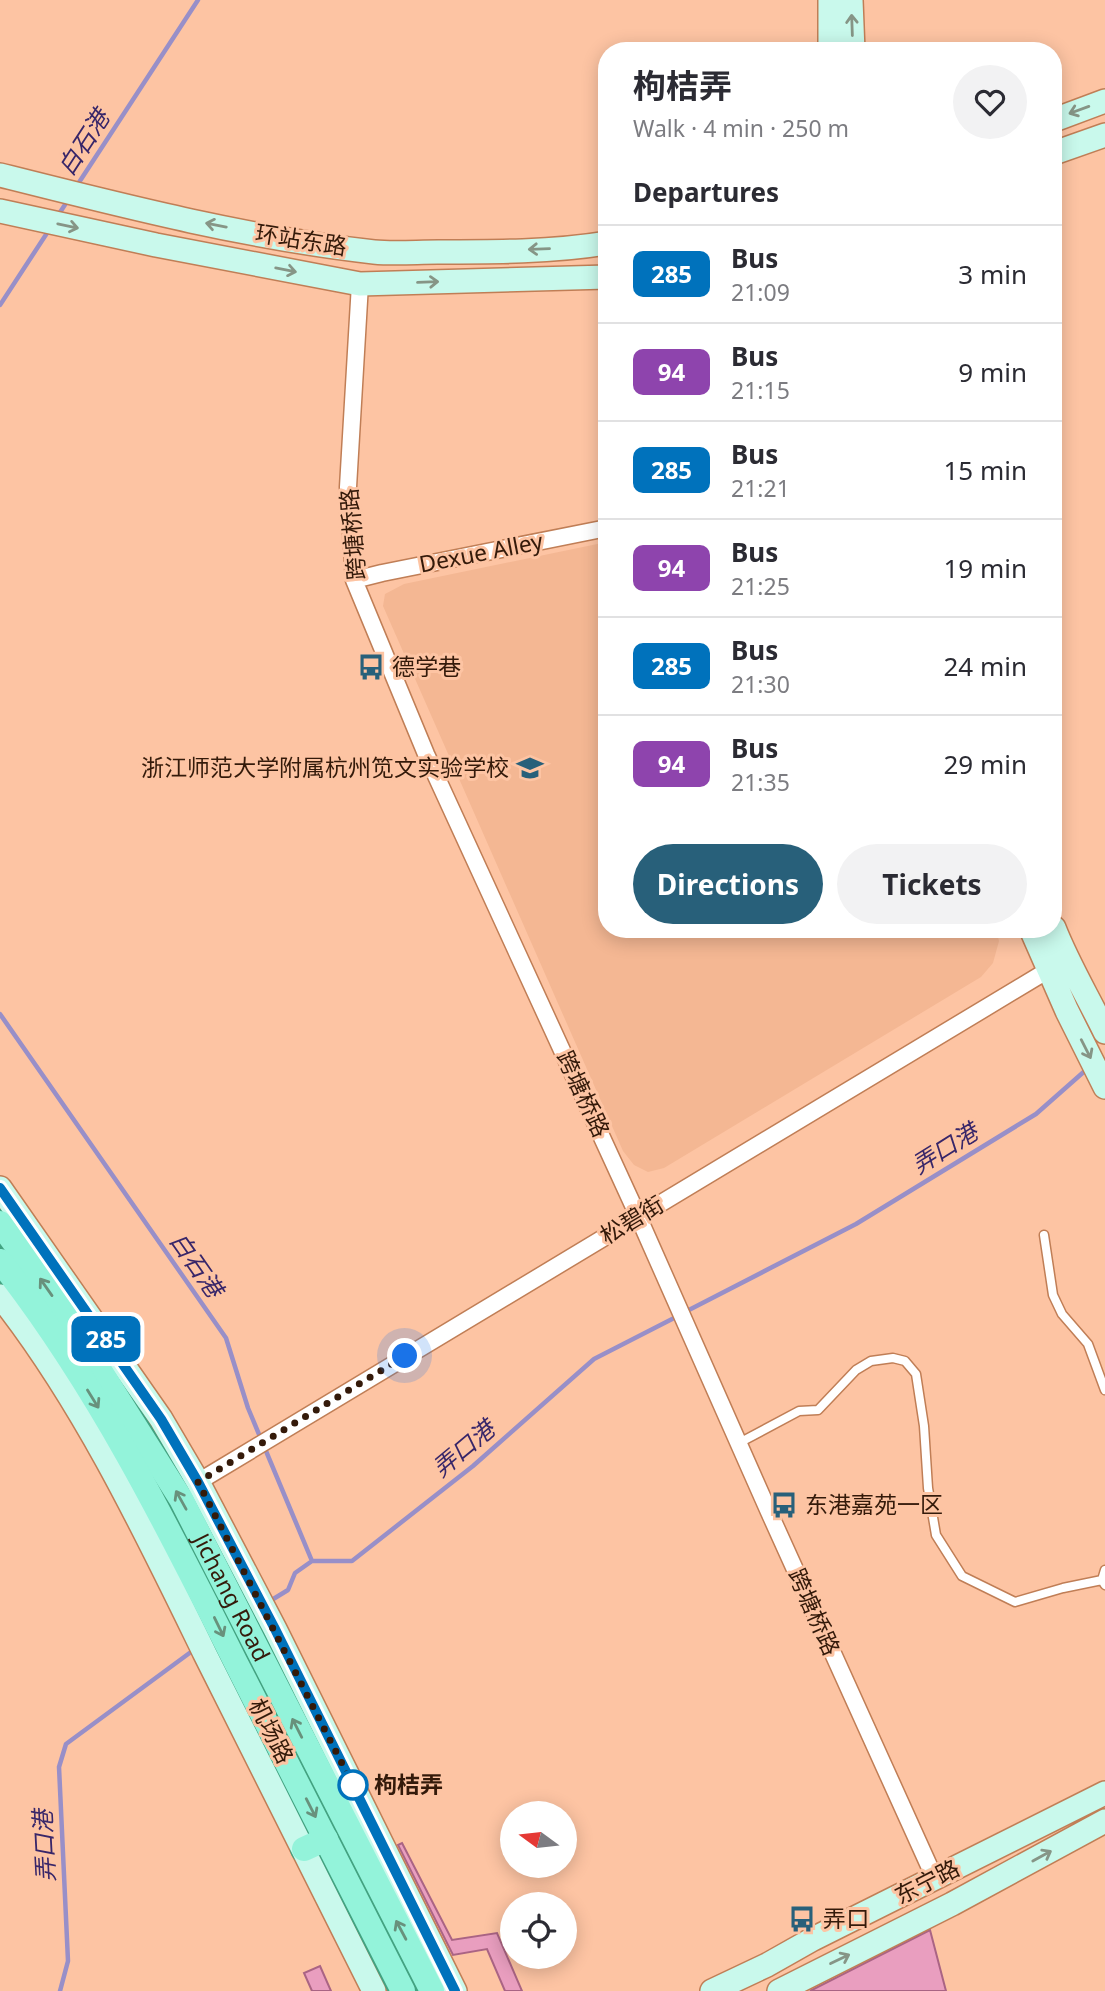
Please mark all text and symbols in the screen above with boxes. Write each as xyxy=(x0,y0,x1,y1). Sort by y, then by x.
one-way arrow xyxy=(845,14,858,37)
text: 枸桔弄 xyxy=(633,63,732,108)
button: heart xyxy=(953,65,1027,139)
water label: 白石港 xyxy=(49,100,118,181)
one-way arrow xyxy=(1069,105,1091,118)
text: Walk · 4 min · 250 m xyxy=(633,112,849,144)
text: Departures xyxy=(633,174,779,210)
street label: 环站东路 xyxy=(253,216,349,262)
one-way arrow xyxy=(205,218,228,232)
one-way arrow xyxy=(56,219,79,233)
text: Bus xyxy=(731,240,778,276)
one-way arrow xyxy=(528,243,551,256)
text: 3 min xyxy=(958,256,1027,292)
text: 285 xyxy=(651,257,692,290)
one-way arrow xyxy=(274,264,297,277)
one-way arrow xyxy=(417,275,440,289)
text: 21:09 xyxy=(731,276,790,308)
text: Bus xyxy=(731,338,778,374)
text: 9 min xyxy=(958,354,1027,390)
text: 94 xyxy=(658,355,685,388)
text: 21:15 xyxy=(731,374,790,406)
text: Bus xyxy=(731,436,778,472)
text: 15 min xyxy=(943,452,1027,488)
text: 285 xyxy=(651,453,692,486)
text: 21:21 xyxy=(731,472,790,504)
street label: 跨塘桥路 xyxy=(332,487,372,581)
street label: Dexue Alley xyxy=(416,524,546,580)
text: Bus xyxy=(731,534,778,570)
text: 19 min xyxy=(943,550,1027,586)
text: 94 xyxy=(658,551,685,584)
text: 21:25 xyxy=(731,570,790,602)
text: Bus xyxy=(731,632,778,668)
text: 24 min xyxy=(943,648,1027,684)
text: 285 xyxy=(651,649,692,682)
place label: 德学巷 xyxy=(392,650,461,682)
bus stop icon: 德学巷 xyxy=(356,652,386,682)
text: 21:30 xyxy=(731,668,790,700)
text: Bus xyxy=(731,730,778,766)
text: 29 min xyxy=(943,746,1027,782)
text: 94 xyxy=(658,747,685,780)
place label: 浙江师范大学附属杭州笕文实验学校 xyxy=(141,751,509,783)
school or university icon: 浙江师范大学附属杭州笕文实验学校 xyxy=(515,753,545,783)
text: 21:35 xyxy=(731,766,790,798)
button: Directions xyxy=(633,844,823,924)
button: Tickets xyxy=(837,844,1027,924)
one-way arrow xyxy=(1080,1038,1094,1059)
street label: 跨塘桥路 xyxy=(550,1045,618,1142)
water label: 弄口港 xyxy=(905,1113,986,1181)
street label: 松碧街 xyxy=(594,1188,669,1251)
water label: 白石港 xyxy=(163,1225,233,1306)
one-way arrow xyxy=(39,1278,53,1297)
line badge: 285 xyxy=(66,1316,146,1362)
text: 285 xyxy=(85,1322,127,1355)
your location xyxy=(387,1338,422,1373)
one-way arrow xyxy=(87,1388,101,1408)
water label: 弄口港 xyxy=(425,1410,504,1484)
place label: 东港嘉苑一区 xyxy=(805,1488,943,1520)
one-way arrow xyxy=(174,1490,188,1510)
bus stop icon: 东港嘉苑一区 xyxy=(769,1490,799,1520)
street label: Jichang Road xyxy=(185,1526,278,1667)
street label: 跨塘桥路 xyxy=(782,1563,848,1660)
one-way arrow xyxy=(212,1616,226,1637)
street label: 机场路 xyxy=(242,1693,302,1769)
one-way arrow xyxy=(290,1718,304,1738)
place label: 枸桔弄 xyxy=(374,1768,443,1800)
marker: 枸桔弄 xyxy=(338,1770,368,1800)
one-way arrow xyxy=(305,1797,318,1818)
north arrow xyxy=(500,1801,578,1878)
map controls xyxy=(500,1801,577,1969)
water label: 弄口港 xyxy=(25,1806,62,1883)
one-way arrow xyxy=(1032,1849,1052,1863)
street label: 东宁路 xyxy=(889,1851,965,1911)
button: locate xyxy=(500,1892,577,1969)
place label: 弄口 xyxy=(823,1902,869,1934)
bus stop icon: 弄口 xyxy=(787,1904,817,1934)
one-way arrow xyxy=(394,1920,407,1941)
one-way arrow xyxy=(829,1952,850,1966)

